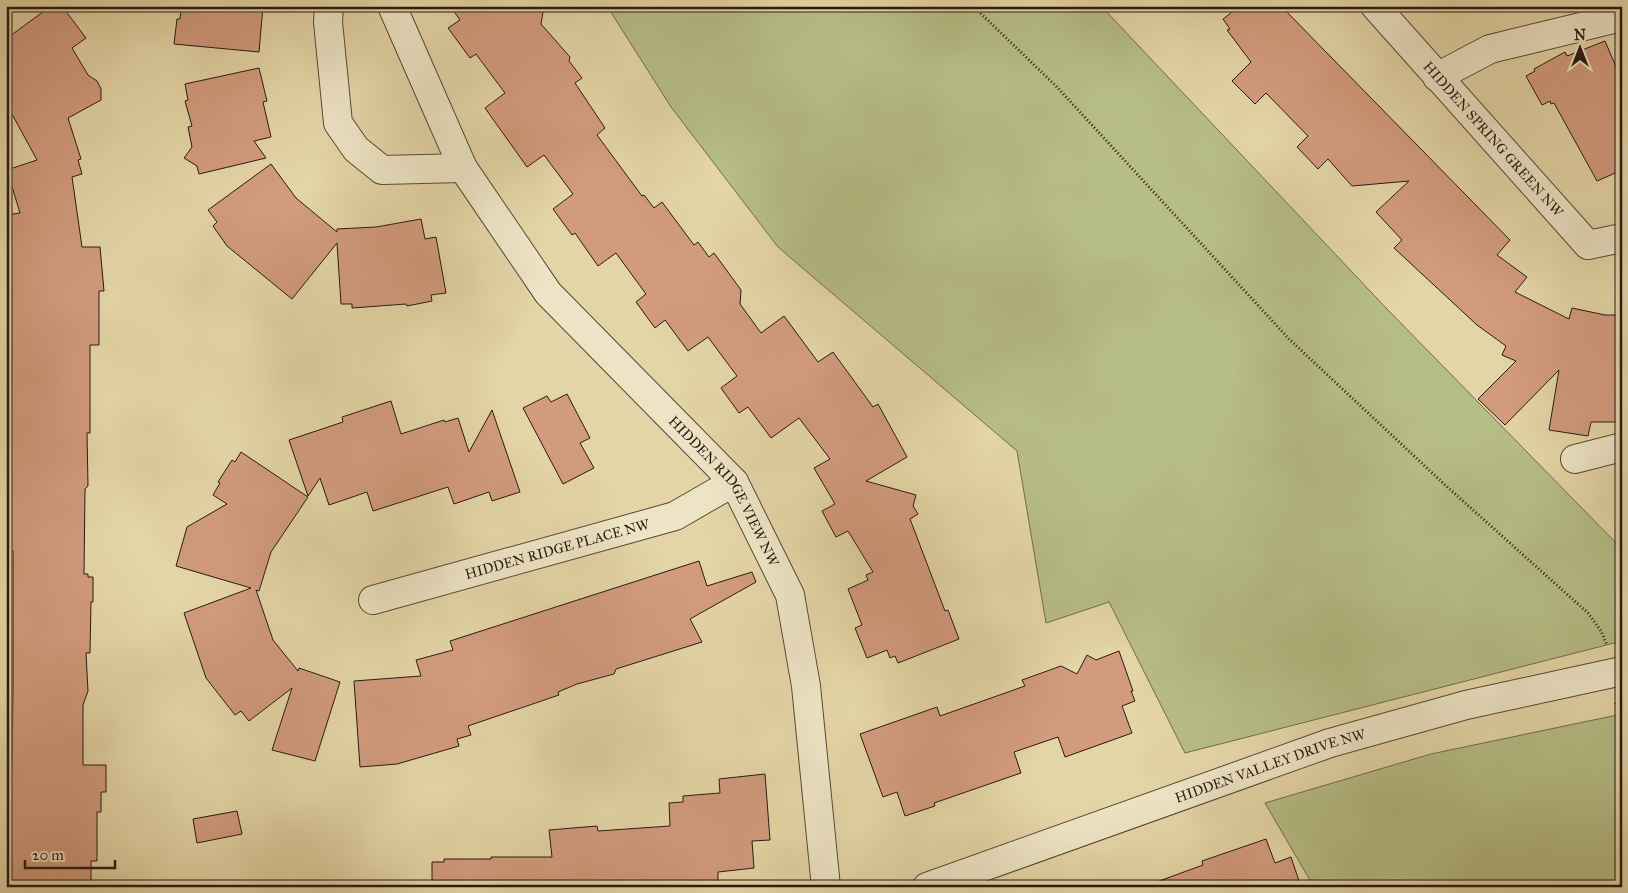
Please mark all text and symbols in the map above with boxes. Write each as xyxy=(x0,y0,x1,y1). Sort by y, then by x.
north arrow xyxy=(1556,22,1606,72)
text: N xyxy=(1574,27,1586,44)
street label: HIDDEN SPRING GREEN NW xyxy=(1420,58,1567,220)
street label: HIDDEN RIDGE VIEW NW xyxy=(665,412,783,570)
street label: HIDDEN RIDGE PLACE NW xyxy=(463,515,652,583)
street label: HIDDEN VALLEY DRIVE NW xyxy=(1173,725,1368,806)
scale bar xyxy=(25,838,115,870)
text: 20 m xyxy=(32,846,64,864)

